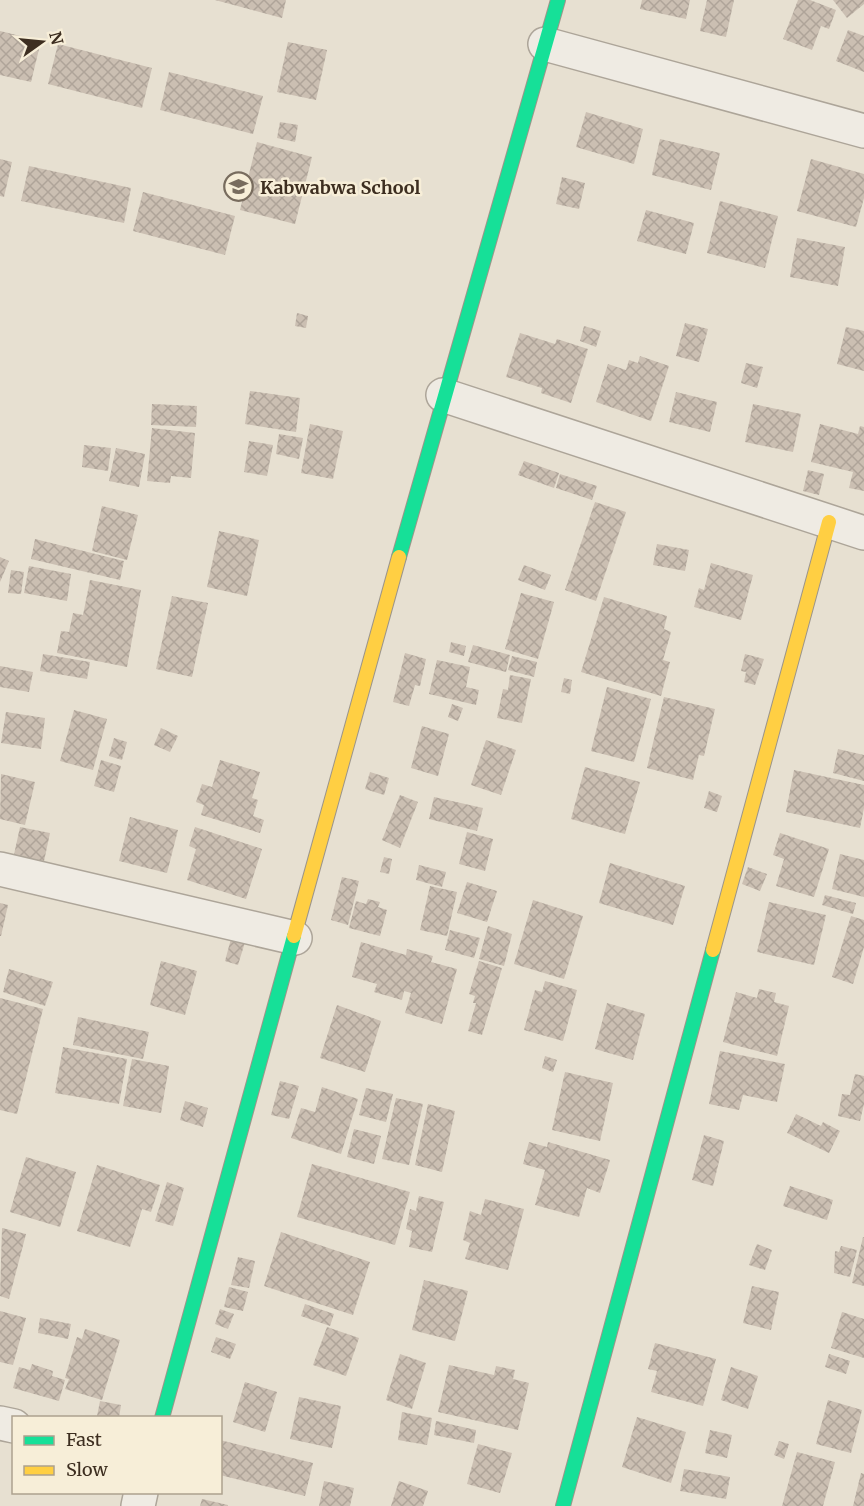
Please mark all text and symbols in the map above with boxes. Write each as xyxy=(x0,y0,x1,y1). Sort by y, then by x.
north arrow xyxy=(12,12,72,72)
text: N xyxy=(45,29,68,47)
school or university icon: Kabwabwa School xyxy=(223,171,255,203)
place label: Kabwabwa School xyxy=(260,176,420,199)
legend xyxy=(12,1416,222,1494)
text: Fast xyxy=(66,1428,102,1451)
text: Slow xyxy=(66,1458,109,1481)

